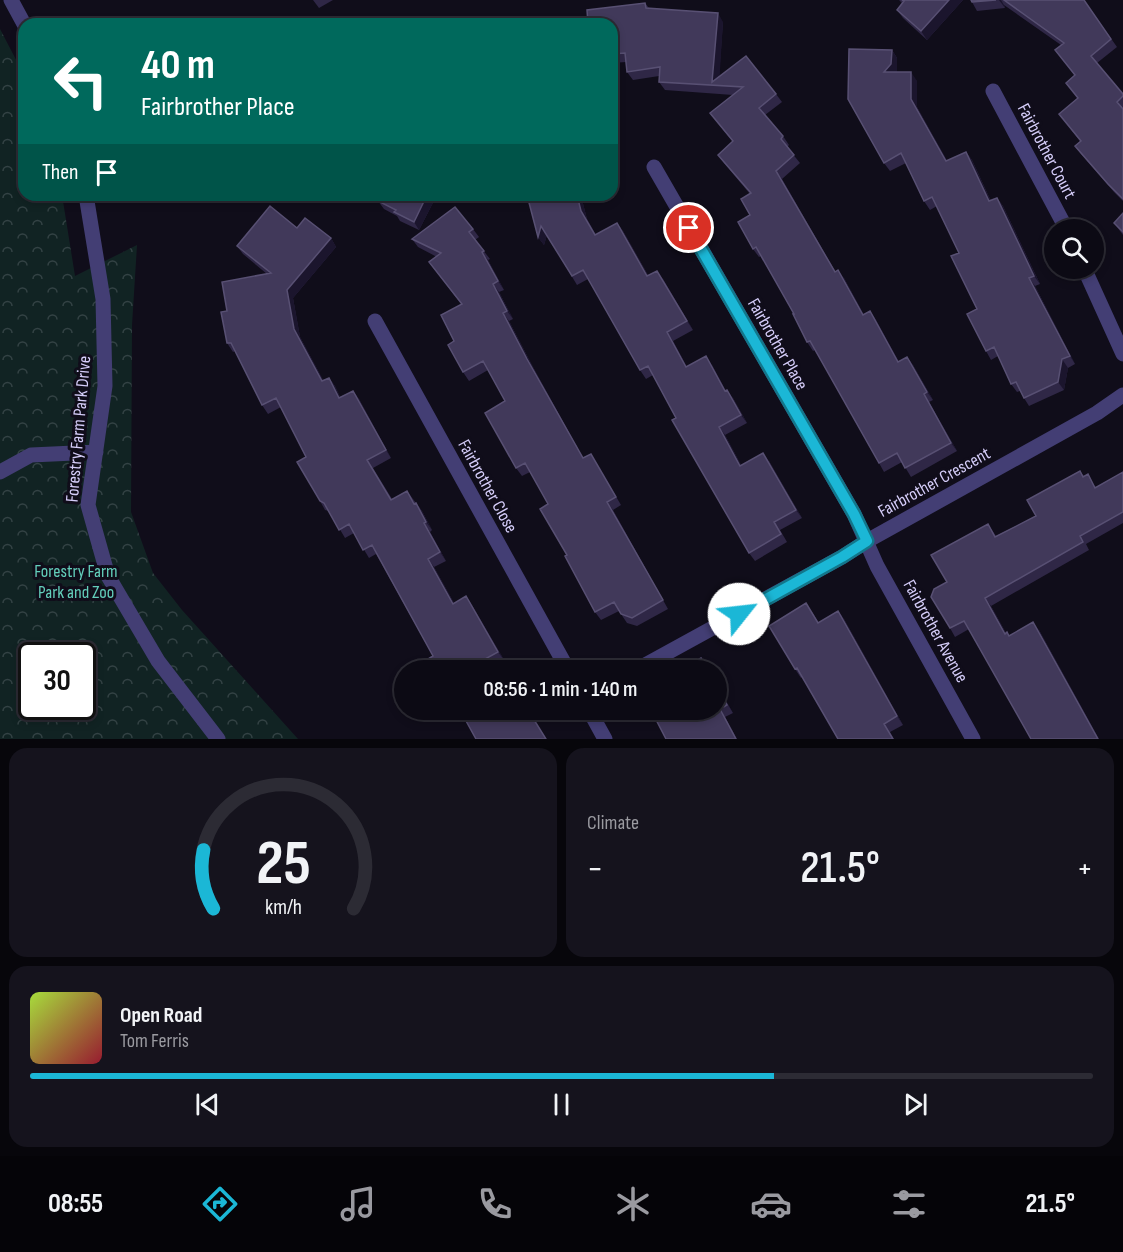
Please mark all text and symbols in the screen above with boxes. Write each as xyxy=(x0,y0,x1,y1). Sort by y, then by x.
text: 40 m xyxy=(141,40,215,91)
icon: left xyxy=(42,42,120,120)
text: Fairbrother Place xyxy=(141,91,295,123)
street label: Fairbrother Court xyxy=(1013,100,1081,203)
icon: arrive xyxy=(90,156,123,189)
text: Then xyxy=(42,159,78,186)
pin xyxy=(663,202,714,253)
icon: arrive xyxy=(672,211,705,244)
map controls xyxy=(1044,219,1104,279)
button: search xyxy=(1044,219,1104,279)
street label: Fairbrother Place xyxy=(743,295,812,394)
street label: Forestry Farm Park Drive xyxy=(62,355,95,503)
street label: Fairbrother Close xyxy=(453,436,522,537)
street label: Fairbrother Crescent xyxy=(874,443,994,522)
park label: Forestry Farm Park and Zoo xyxy=(34,561,118,603)
street label: Fairbrother Avenue xyxy=(899,576,972,686)
position arrow xyxy=(707,582,771,646)
speed limit sign: 30 xyxy=(18,642,96,720)
text: 08:56 · 1 min · 140 m xyxy=(484,676,638,703)
text: Climate xyxy=(587,811,639,835)
text: 25 xyxy=(256,827,310,902)
text: 21.5° xyxy=(800,841,880,896)
text: − xyxy=(587,849,603,889)
text: + xyxy=(1077,849,1093,889)
text: km/h xyxy=(264,896,302,921)
text: Open Road xyxy=(120,1002,202,1029)
text: Tom Ferris xyxy=(120,1029,189,1053)
icon: previous xyxy=(191,1088,224,1121)
icon: pause xyxy=(545,1088,578,1121)
icon: next xyxy=(899,1088,932,1121)
icon: directions xyxy=(199,1183,241,1225)
icon: music xyxy=(337,1183,379,1225)
icon: phone xyxy=(474,1183,516,1225)
icon: climate xyxy=(612,1183,654,1225)
icon: car xyxy=(750,1183,792,1225)
icon: filters xyxy=(888,1183,930,1225)
text: 08:55 xyxy=(48,1188,103,1220)
text: 21.5° xyxy=(1025,1188,1075,1220)

